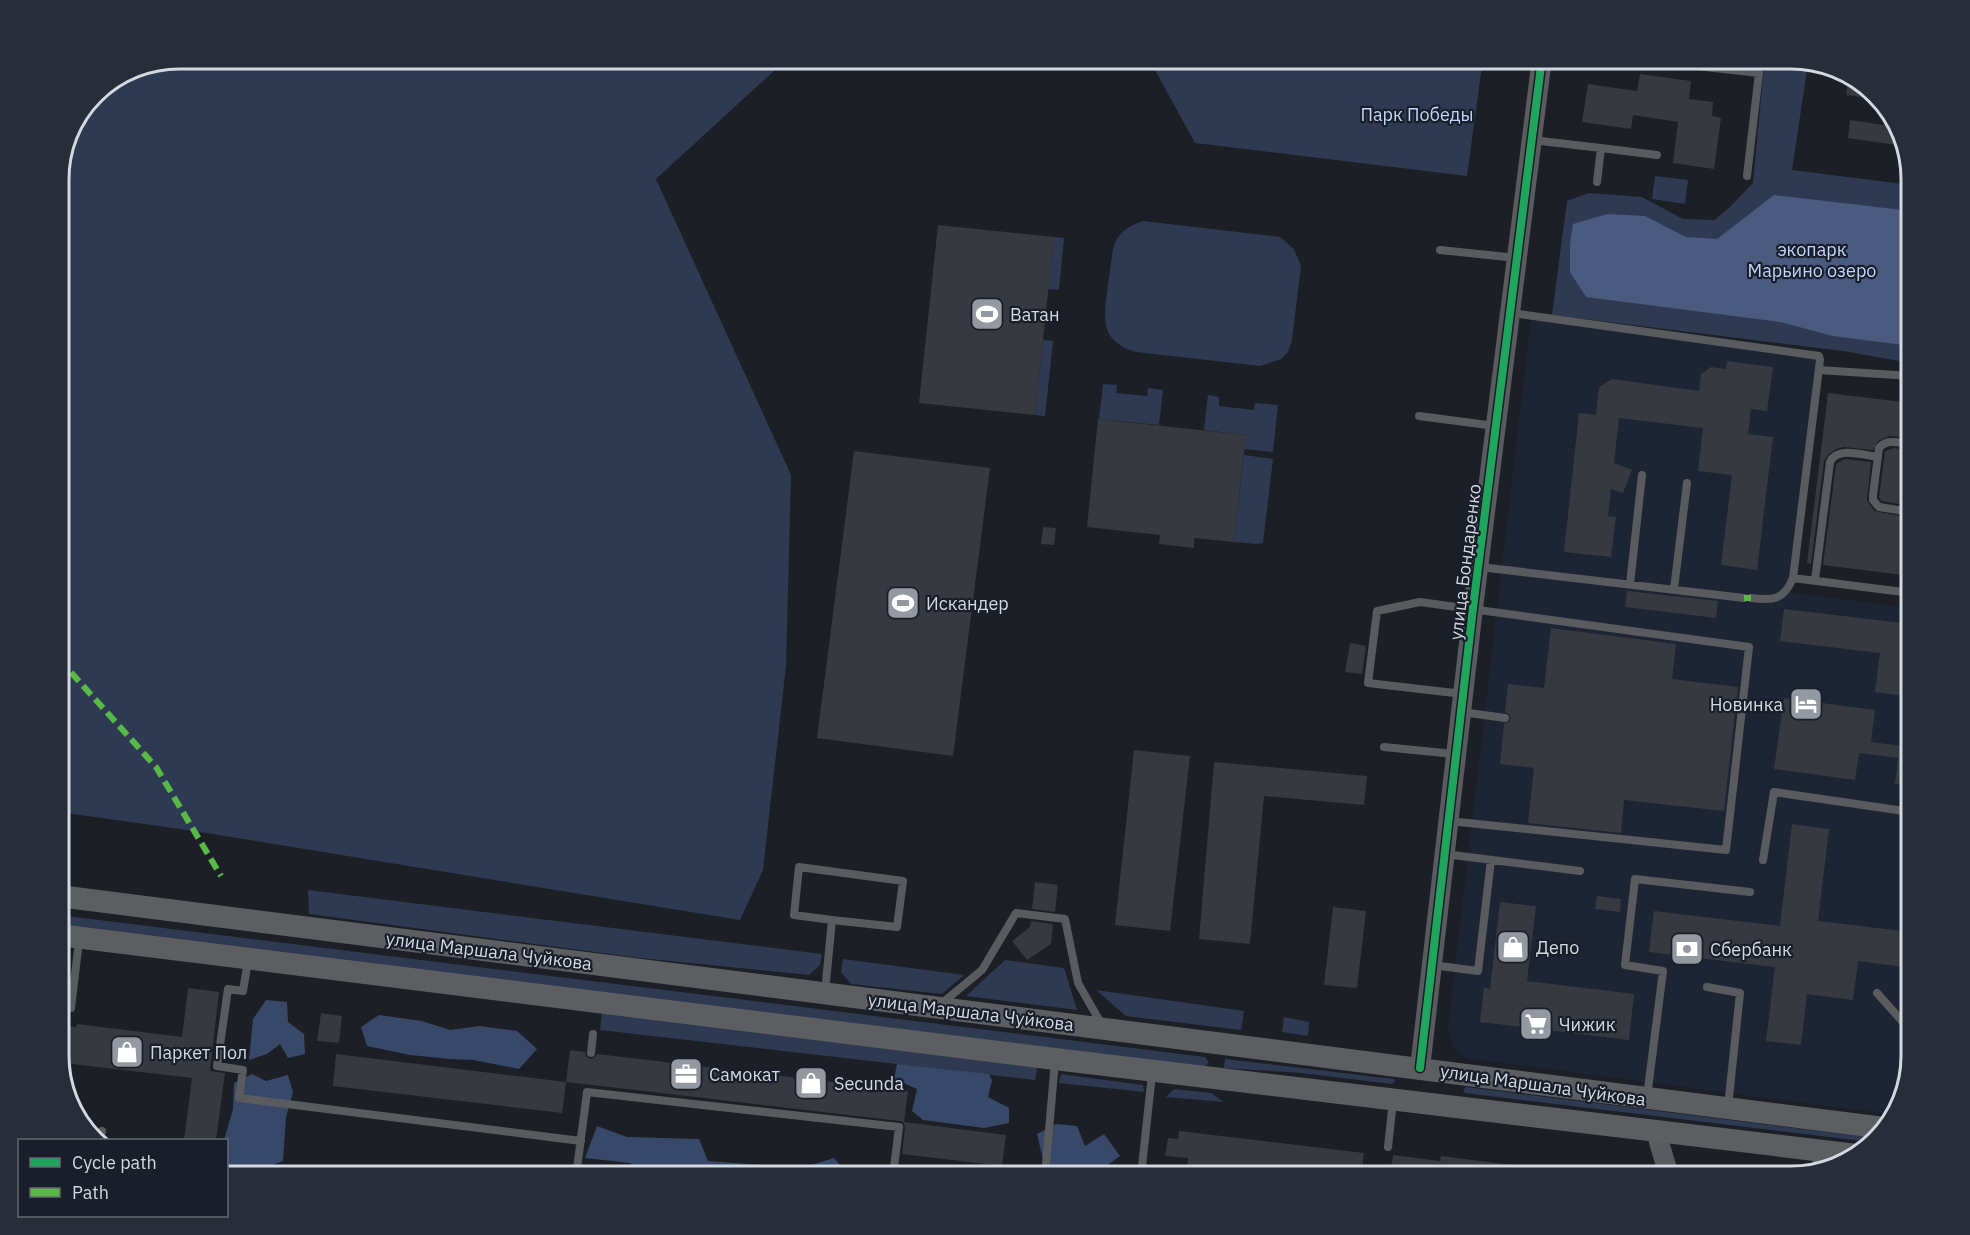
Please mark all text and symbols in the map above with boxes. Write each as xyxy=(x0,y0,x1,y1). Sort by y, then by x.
park label: Парк Победы xyxy=(1360,103,1474,126)
park label: экопарк Марьино озеро xyxy=(1748,238,1876,282)
sports icon: Ватан xyxy=(969,296,1005,332)
place label: Ватан xyxy=(1010,303,1059,326)
street label: улица Бондаренко xyxy=(1444,483,1486,641)
sports icon: Искандер xyxy=(885,585,921,621)
place label: Искандер xyxy=(926,592,1009,615)
hotel icon: Новинка xyxy=(1788,686,1824,722)
place label: Новинка xyxy=(1710,693,1783,716)
street label: улица Маршала Чуйкова xyxy=(385,927,594,975)
shop icon: Депо xyxy=(1495,929,1531,965)
bank icon: Сбербанк xyxy=(1669,931,1705,967)
place label: Депо xyxy=(1536,936,1579,959)
place label: Сбербанк xyxy=(1710,938,1792,961)
street label: улица Маршала Чуйкова xyxy=(867,988,1076,1036)
supermarket icon: Чижик xyxy=(1518,1006,1554,1042)
place label: Чижик xyxy=(1559,1013,1616,1036)
shop icon: Паркет Пол xyxy=(109,1034,145,1070)
place label: Паркет Пол xyxy=(150,1041,247,1064)
office icon: Самокат xyxy=(668,1056,704,1092)
street label: улица Маршала Чуйкова xyxy=(1439,1059,1648,1111)
place label: Самокат xyxy=(709,1063,780,1086)
shop icon: Secunda xyxy=(793,1065,829,1101)
place label: Secunda xyxy=(834,1072,904,1095)
legend xyxy=(18,1139,228,1217)
text: Cycle path xyxy=(72,1151,157,1174)
text: Path xyxy=(72,1181,109,1204)

